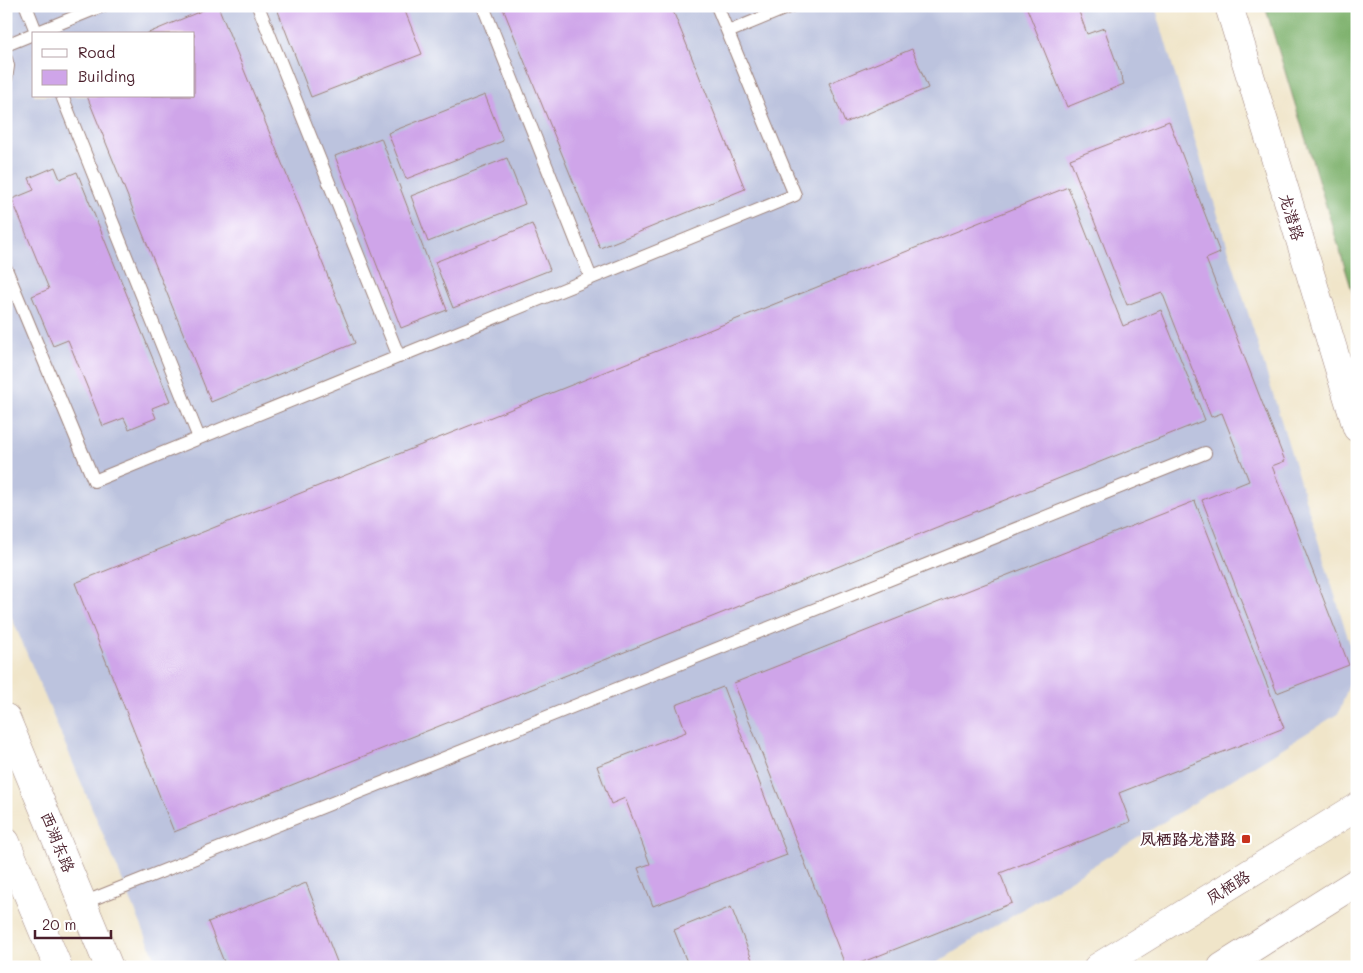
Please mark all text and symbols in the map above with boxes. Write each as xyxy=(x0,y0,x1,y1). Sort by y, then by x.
legend xyxy=(32,32,195,98)
text: Road xyxy=(78,42,115,62)
text: Building xyxy=(78,66,135,86)
street label: 龙潜路 xyxy=(1275,191,1310,243)
street label: 西湖东路 xyxy=(37,808,80,875)
place label: 凤栖路龙潜路 xyxy=(1140,828,1236,849)
marker: 凤栖路龙潜路 xyxy=(1240,833,1252,845)
street label: 凤栖路 xyxy=(1202,865,1254,908)
scale bar xyxy=(35,908,111,940)
text: 20 m xyxy=(42,914,76,934)

